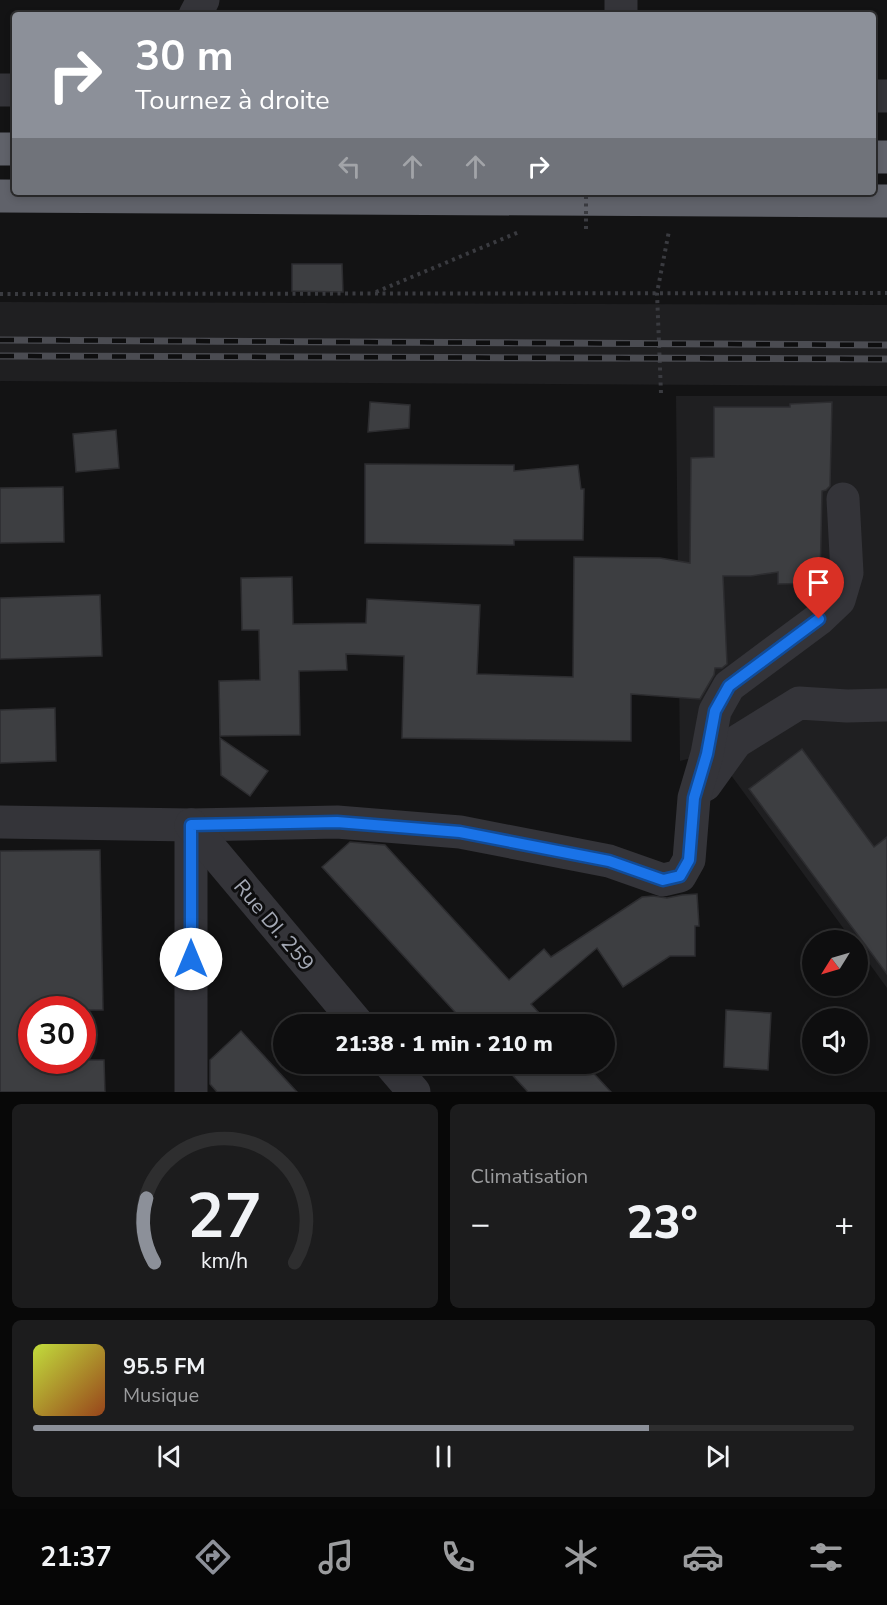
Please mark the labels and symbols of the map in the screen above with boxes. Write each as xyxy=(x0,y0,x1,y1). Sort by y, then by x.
pin xyxy=(793,557,844,619)
street label: Rue DI. 259 xyxy=(227,873,321,977)
position arrow xyxy=(159,927,223,991)
north arrow xyxy=(802,930,868,996)
speed limit sign: 30 xyxy=(18,996,96,1074)

